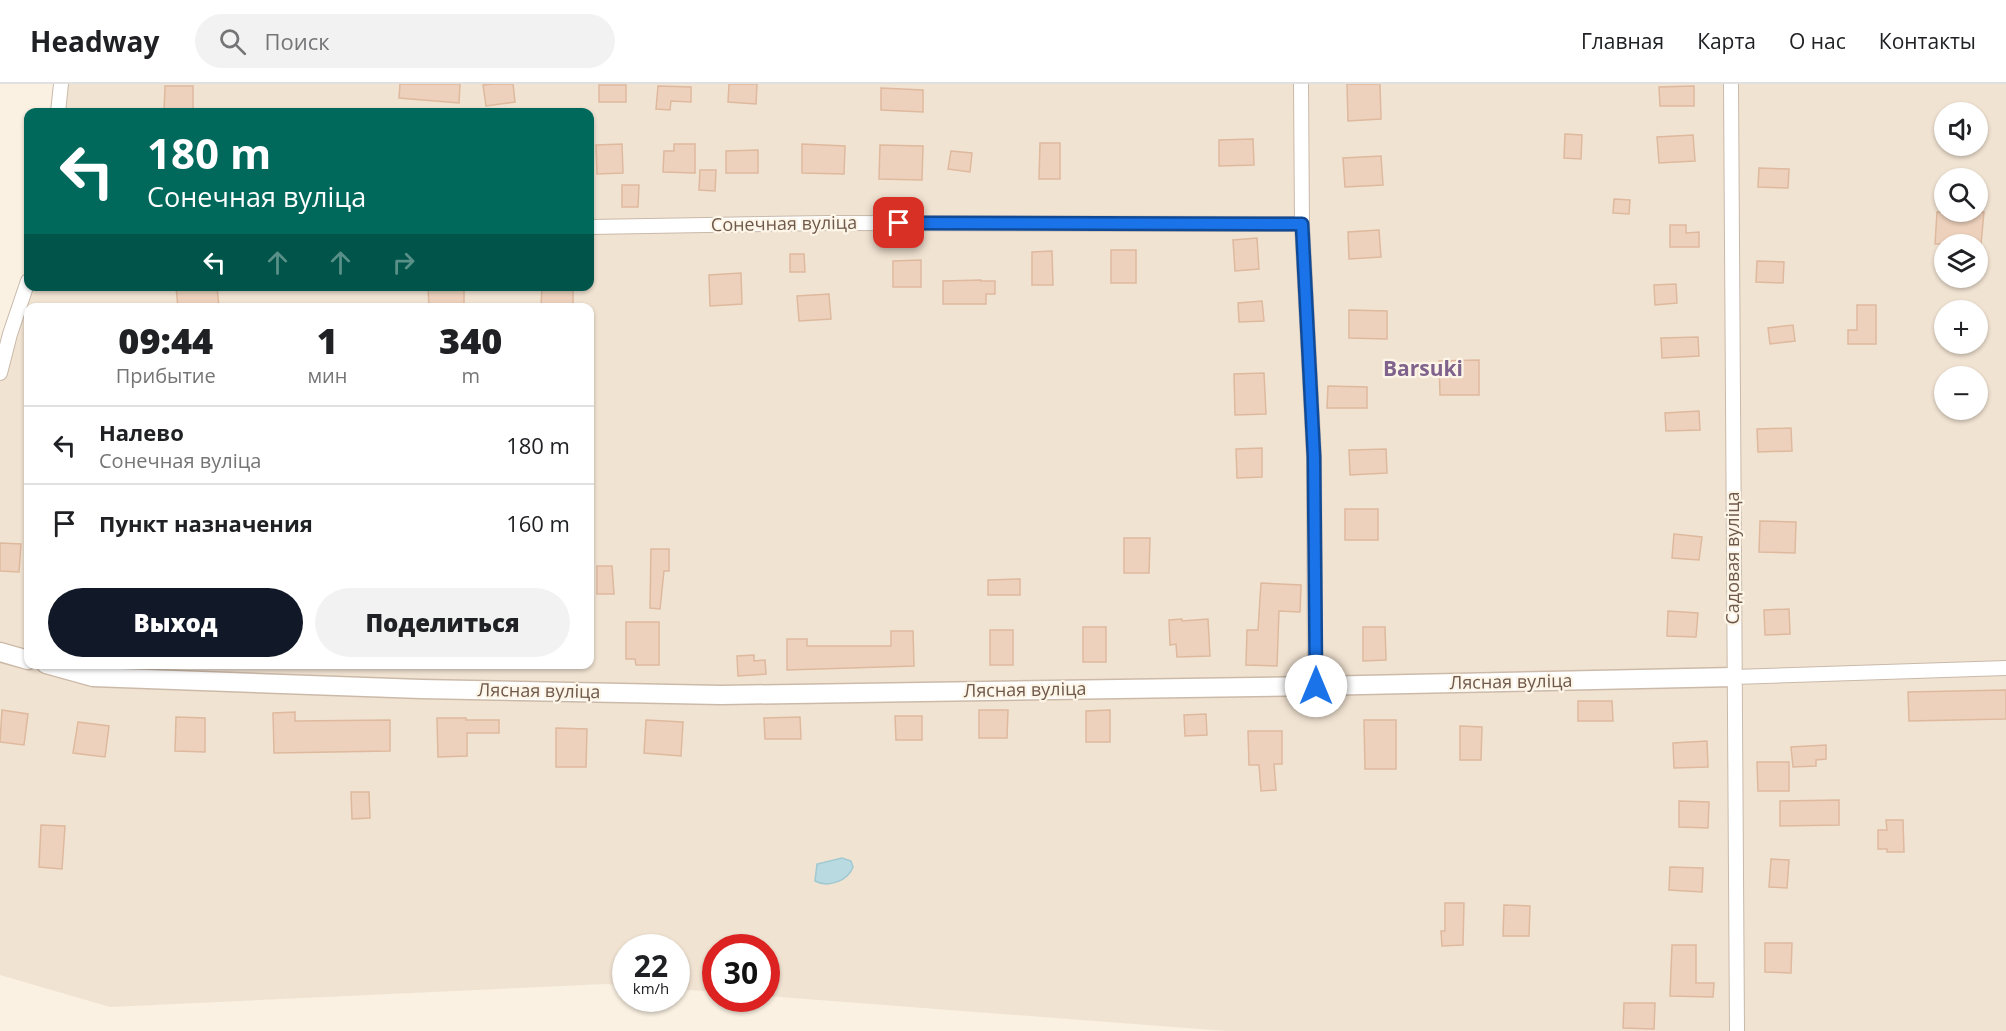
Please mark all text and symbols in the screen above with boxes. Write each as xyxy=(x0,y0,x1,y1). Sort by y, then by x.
search box xyxy=(195,14,615,68)
text: Headway xyxy=(30,22,159,60)
icon: search xyxy=(216,25,249,58)
text: Поиск xyxy=(264,26,330,56)
text: Главная xyxy=(1581,27,1664,55)
text: Карта xyxy=(1697,27,1756,55)
text: О нас xyxy=(1789,27,1846,55)
text: Контакты xyxy=(1879,27,1976,55)
map controls xyxy=(1934,102,1988,420)
button: sound xyxy=(1934,102,1988,156)
text: 180 m xyxy=(147,124,271,181)
icon: left xyxy=(48,132,126,210)
button: search xyxy=(1934,168,1988,222)
text: Сонечная вуліца xyxy=(147,178,366,215)
pin xyxy=(873,197,924,248)
icon: arrive xyxy=(882,206,915,239)
street label: Сонечная вуліца xyxy=(711,210,857,236)
button: layers xyxy=(1934,234,1988,288)
icon: left xyxy=(198,246,231,279)
icon: ahead xyxy=(261,246,294,279)
icon: ahead xyxy=(324,246,357,279)
icon: right xyxy=(387,246,420,279)
button: + xyxy=(1934,300,1988,354)
text: 09:44 xyxy=(118,316,213,365)
text: 1 xyxy=(317,316,338,365)
text: 340 xyxy=(439,316,502,365)
district label: Barsuki xyxy=(1383,354,1463,382)
text: Прибытие xyxy=(116,362,216,389)
text: мин xyxy=(307,362,347,389)
text: m xyxy=(461,362,480,389)
button: − xyxy=(1934,366,1988,420)
text: Налево xyxy=(99,417,184,447)
icon: left xyxy=(48,429,81,462)
text: 180 m xyxy=(506,430,570,460)
text: Сонечная вуліца xyxy=(99,447,261,474)
street label: Садовая вуліца xyxy=(1720,492,1744,624)
icon: arrive xyxy=(48,507,81,540)
text: Пункт назначения xyxy=(99,508,313,538)
text: 160 m xyxy=(506,508,570,538)
button: Выход xyxy=(48,588,303,657)
button: Поделиться xyxy=(315,588,570,657)
position arrow xyxy=(1284,654,1348,718)
street label: Лясная вуліца xyxy=(1449,668,1573,694)
street label: Лясная вуліца xyxy=(963,676,1087,702)
street label: Лясная вуліца xyxy=(477,677,601,703)
speed limit sign: 30 xyxy=(702,934,780,1012)
text: 22 xyxy=(634,945,668,986)
text: km/h xyxy=(633,978,669,998)

